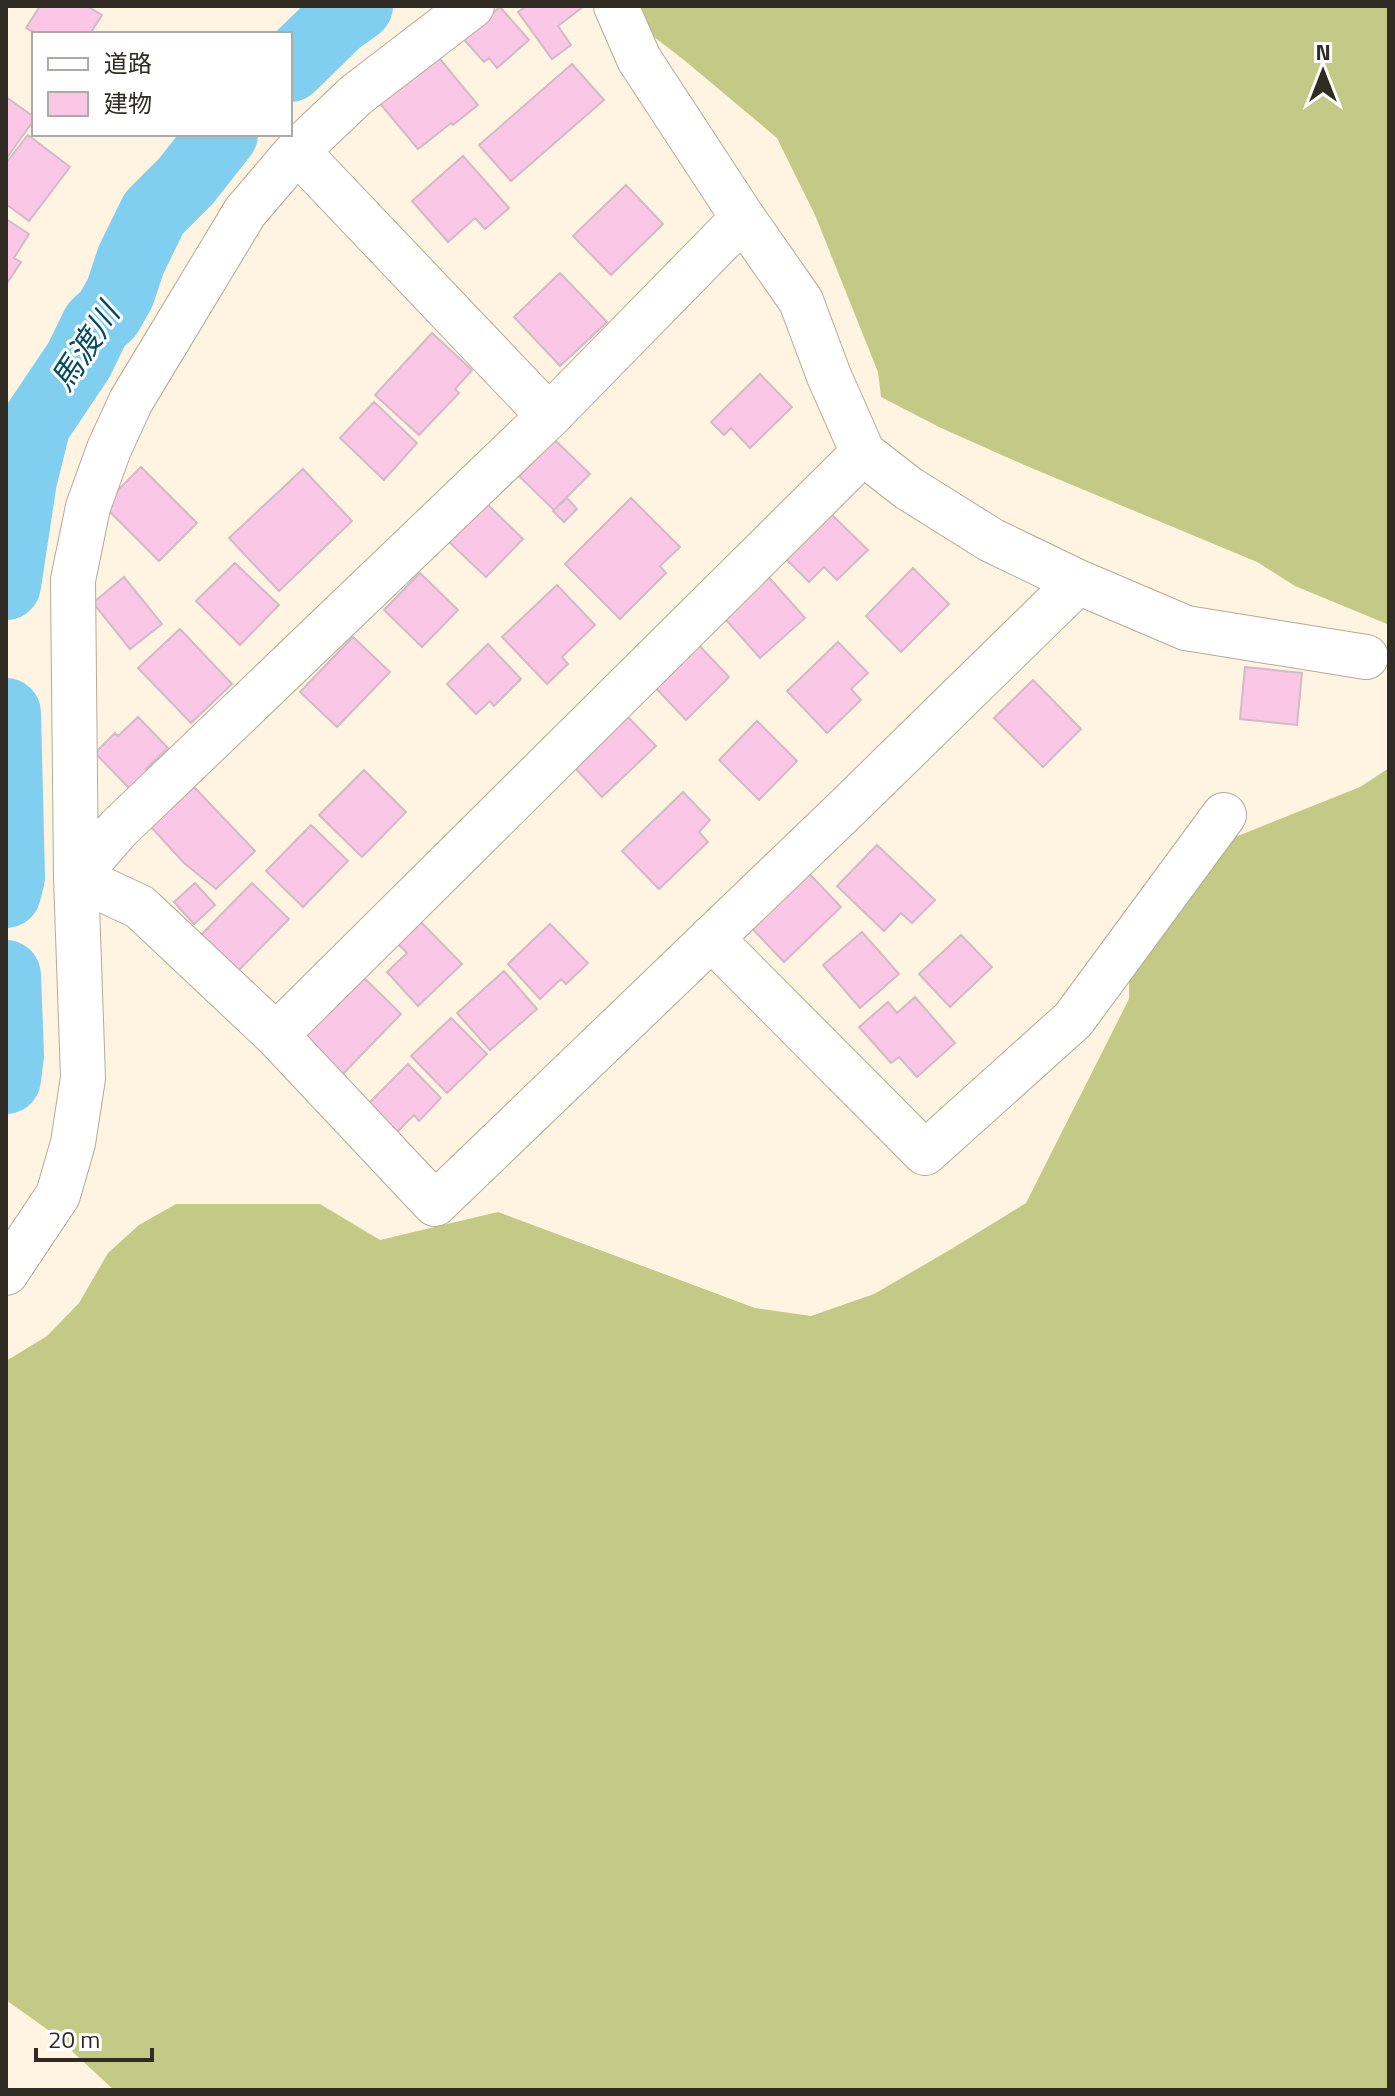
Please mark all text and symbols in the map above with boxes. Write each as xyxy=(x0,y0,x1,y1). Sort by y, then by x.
legend xyxy=(32,32,292,136)
north arrow xyxy=(1283,32,1363,112)
text: N xyxy=(1315,35,1331,69)
text: 道路 xyxy=(104,45,152,81)
text: 建物 xyxy=(104,85,152,121)
water label: 馬渡川 xyxy=(38,291,132,400)
scale bar xyxy=(36,2012,152,2062)
text: 20 m xyxy=(48,2021,100,2057)

